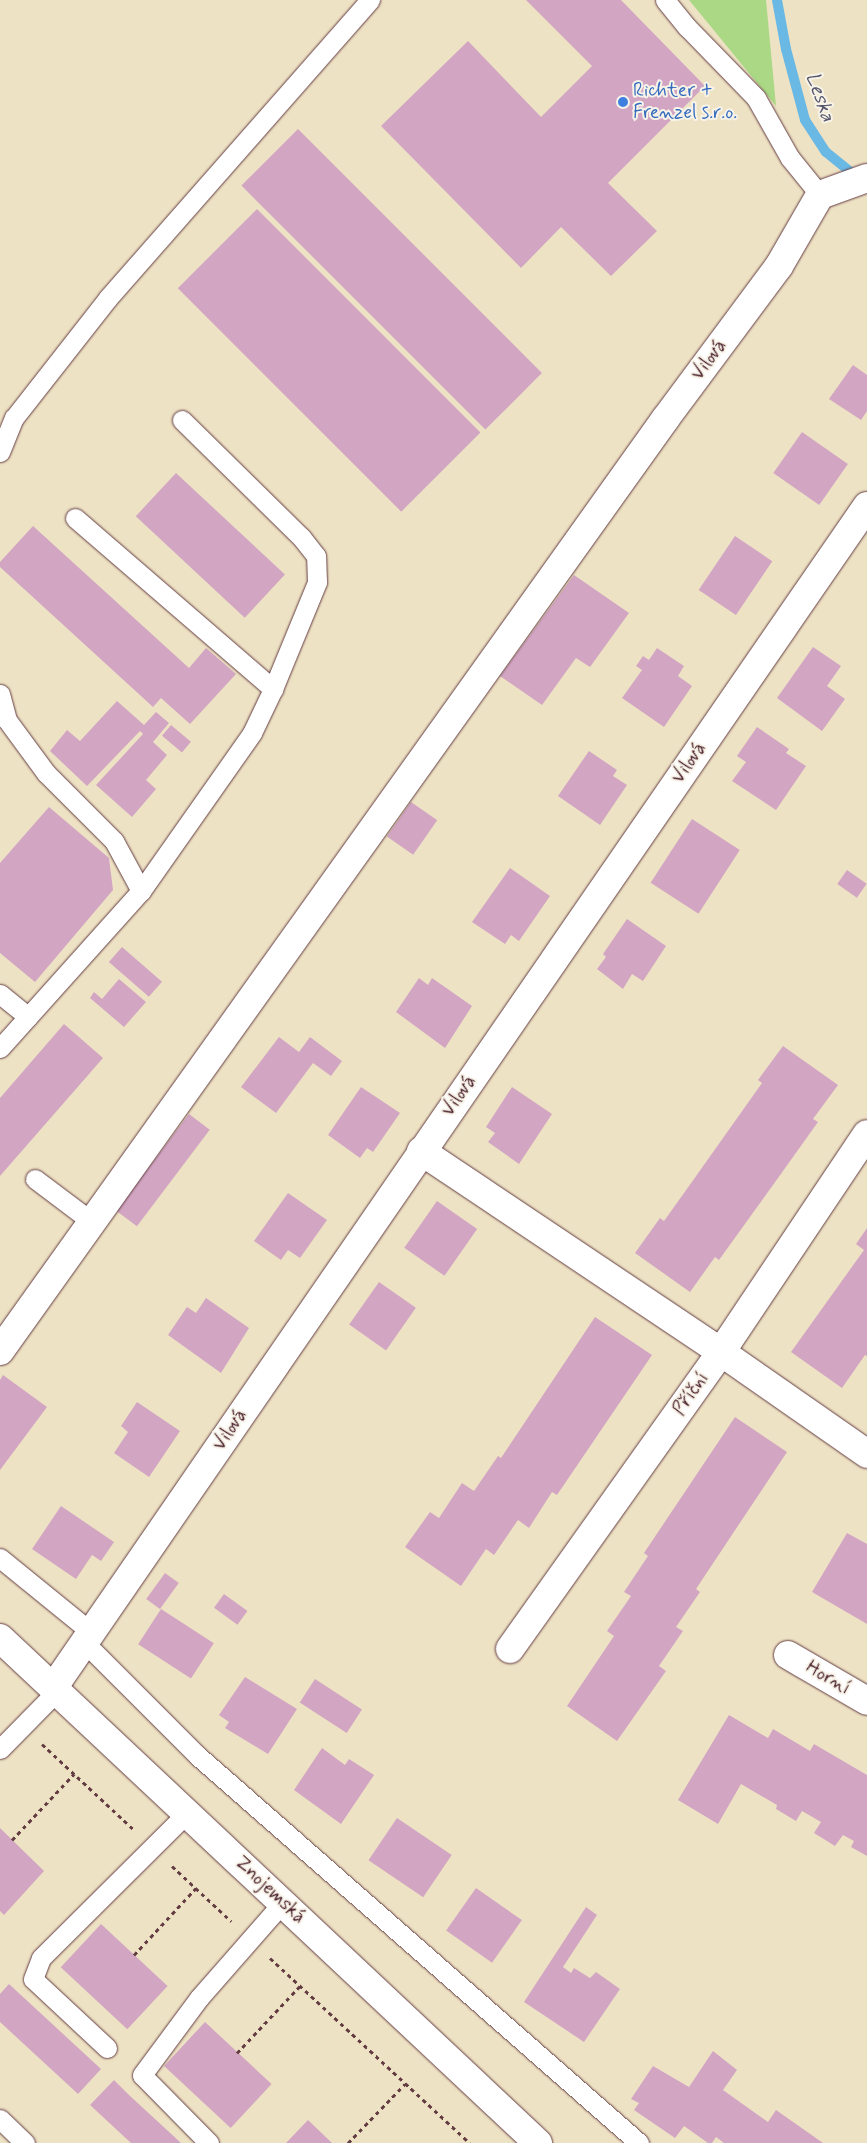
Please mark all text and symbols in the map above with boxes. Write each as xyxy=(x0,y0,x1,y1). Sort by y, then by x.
water label: Leska xyxy=(800,69,840,125)
place label: Richter + Frenzel s.r.o. xyxy=(633,80,738,124)
marker: Richter + Frenzel s.r.o. xyxy=(617,96,629,108)
street label: Vilová xyxy=(686,335,732,385)
street label: Vilová xyxy=(667,738,711,788)
street label: Vilová xyxy=(437,1071,481,1121)
street label: Příční xyxy=(668,1368,714,1420)
street label: Vilová xyxy=(208,1405,252,1455)
street label: Horní xyxy=(802,1656,854,1700)
street label: Znojemská xyxy=(230,1851,310,1929)

